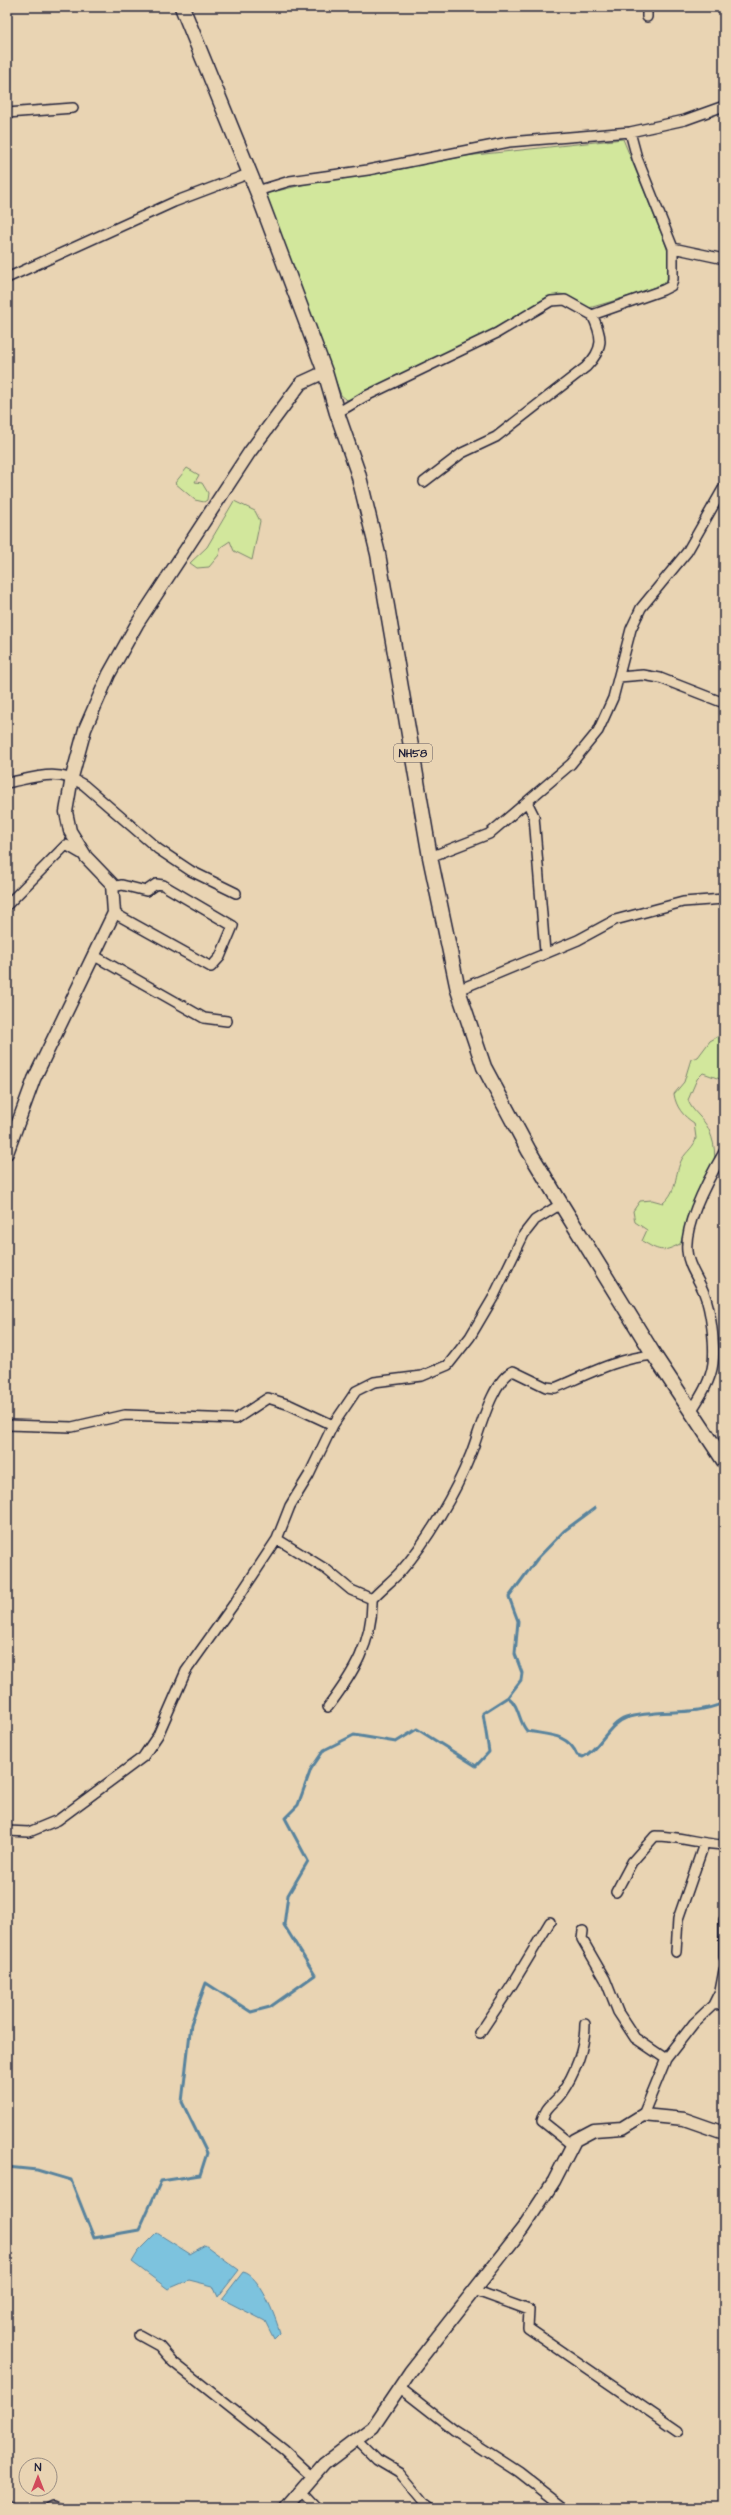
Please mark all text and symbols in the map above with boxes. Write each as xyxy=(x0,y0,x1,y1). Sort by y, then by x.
road number: NH58 xyxy=(394,744,432,762)
north arrow xyxy=(18,2457,58,2497)
text: N xyxy=(35,2460,42,2475)

